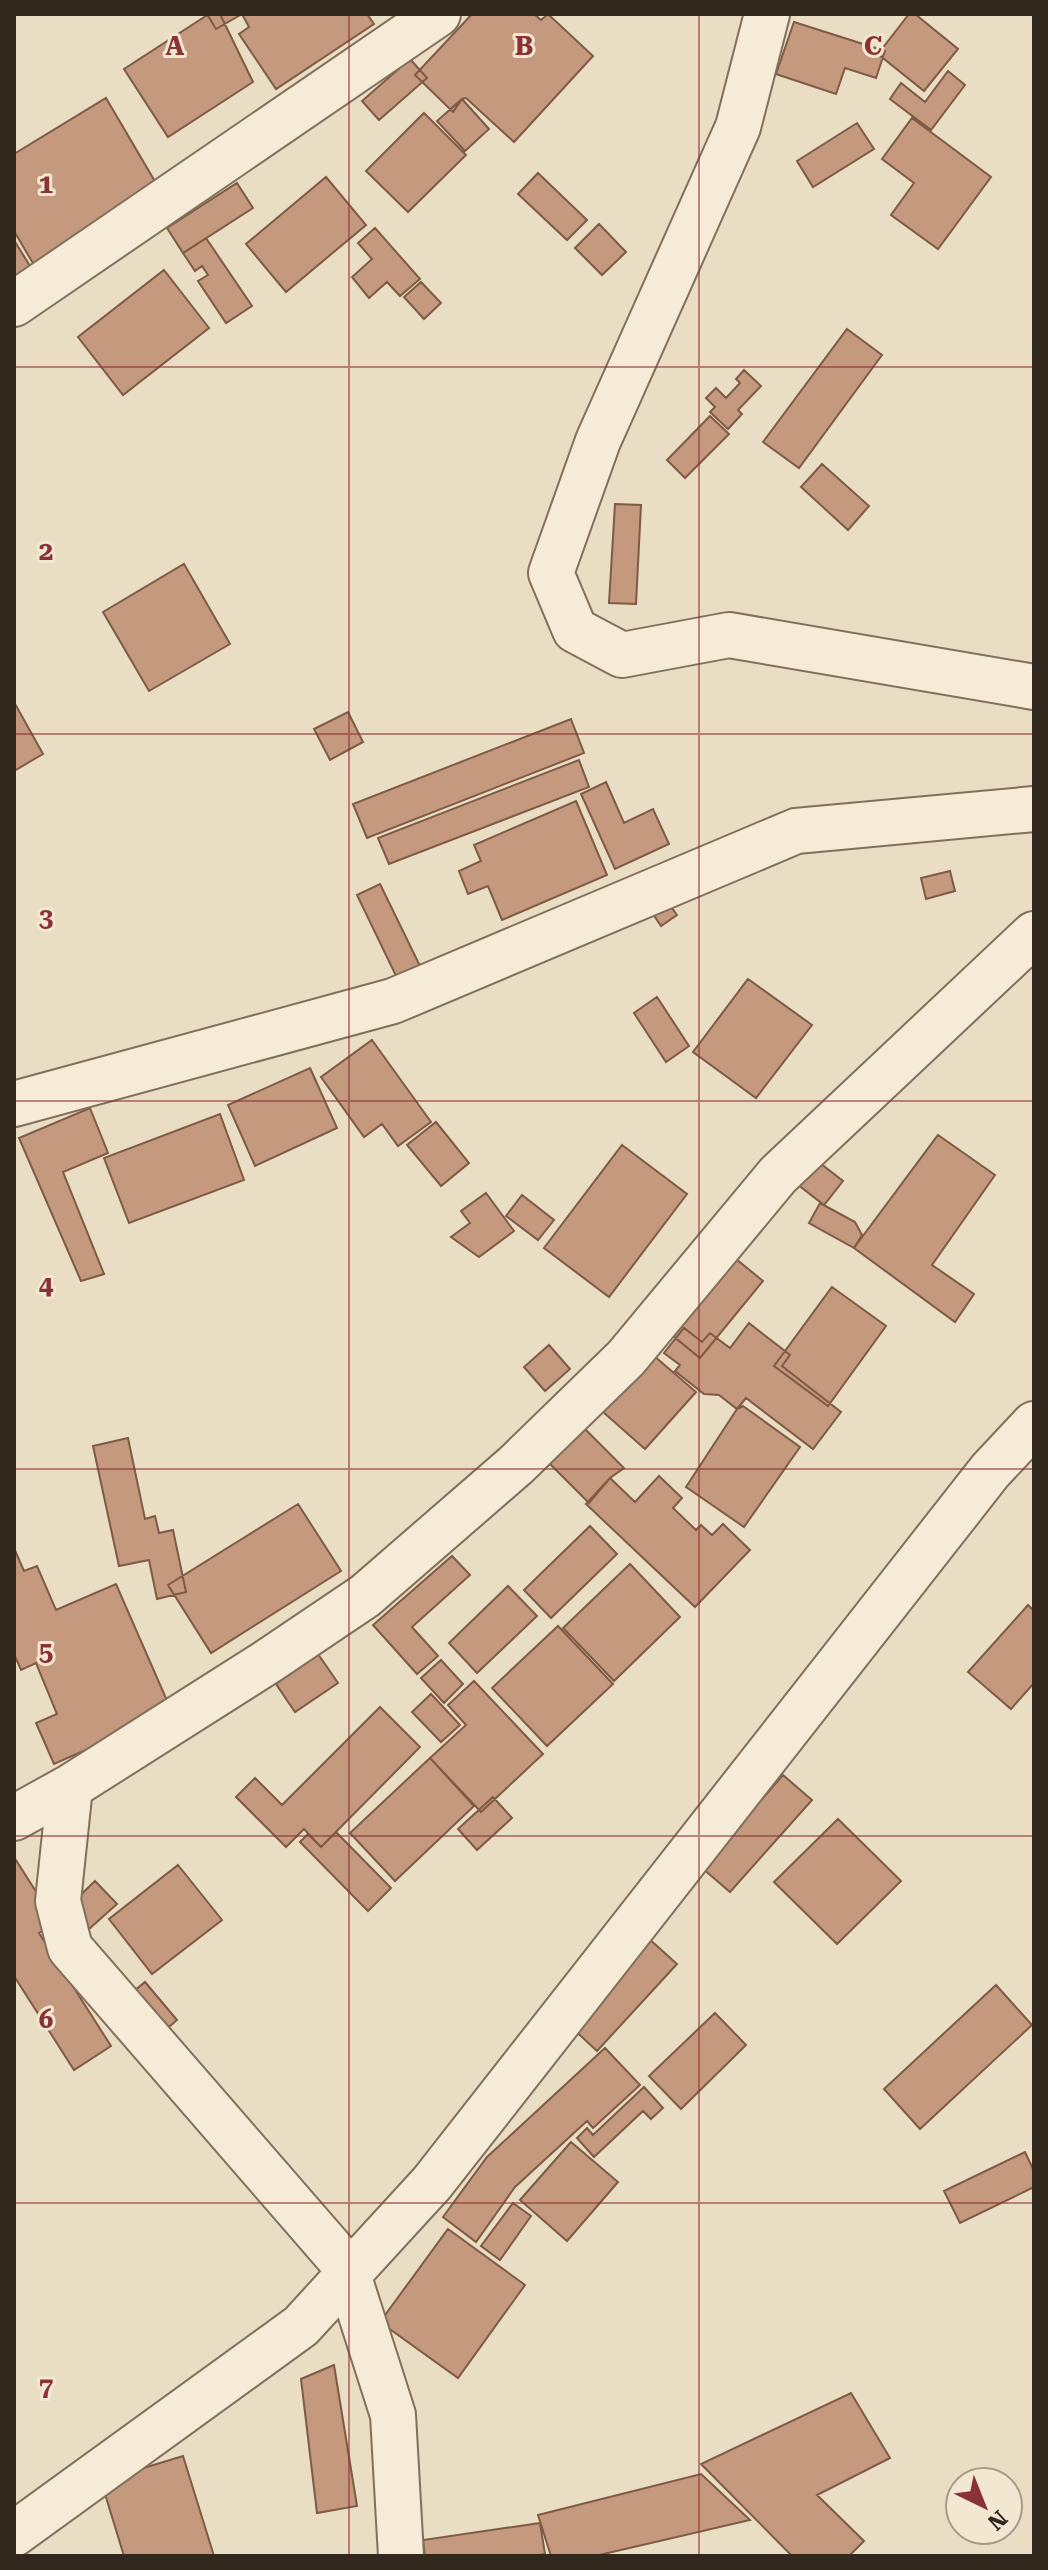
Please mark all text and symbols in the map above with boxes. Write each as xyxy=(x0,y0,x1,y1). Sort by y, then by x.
text: A xyxy=(166,31,185,61)
text: B xyxy=(515,31,533,61)
text: C xyxy=(864,31,882,61)
text: 1 xyxy=(39,169,53,199)
text: 2 xyxy=(39,536,53,566)
text: 3 xyxy=(39,903,53,933)
text: 4 xyxy=(39,1270,54,1300)
text: 5 xyxy=(39,1637,53,1667)
text: 6 xyxy=(39,2004,53,2034)
text: 7 xyxy=(39,2372,53,2402)
north arrow xyxy=(944,2466,1024,2546)
text: N xyxy=(983,2505,1012,2535)

